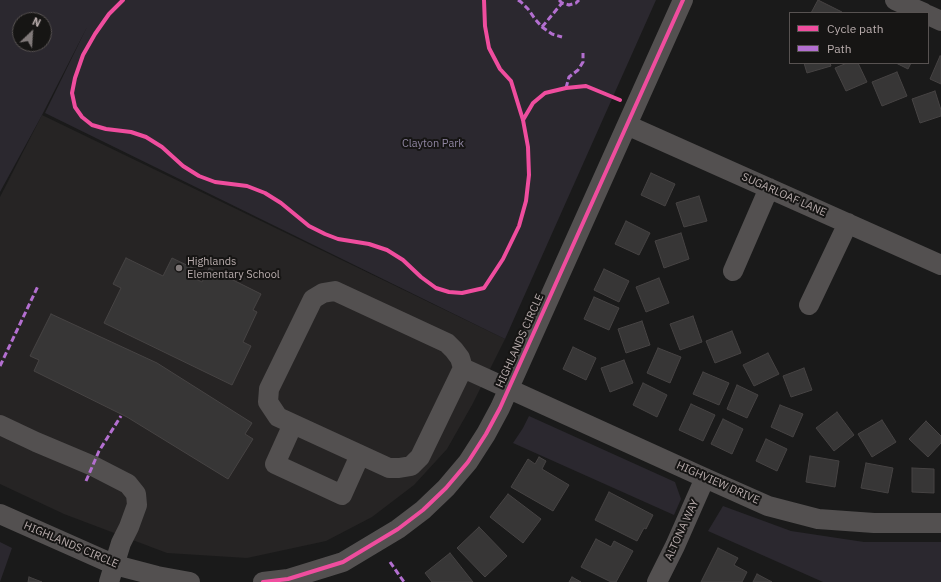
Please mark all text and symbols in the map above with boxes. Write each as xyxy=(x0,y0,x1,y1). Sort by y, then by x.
north arrow xyxy=(12,12,52,52)
legend xyxy=(789,12,929,64)
text: N xyxy=(30,14,43,30)
text: Cycle path xyxy=(827,21,884,36)
text: Path xyxy=(827,41,852,56)
park label: Clayton Park xyxy=(402,137,464,151)
street label: SUGARLOAF LANE xyxy=(740,170,828,220)
place label: Highlands Elementary School xyxy=(187,255,280,281)
marker: Highlands Elementary School xyxy=(174,263,184,273)
street label: HIGHLANDS CIRCLE xyxy=(493,292,547,390)
street label: HIGHVIEW DRIVE xyxy=(674,459,762,507)
street label: ALTONA WAY xyxy=(662,497,702,563)
street label: HIGHLANDS CIRCLE xyxy=(22,519,120,571)

